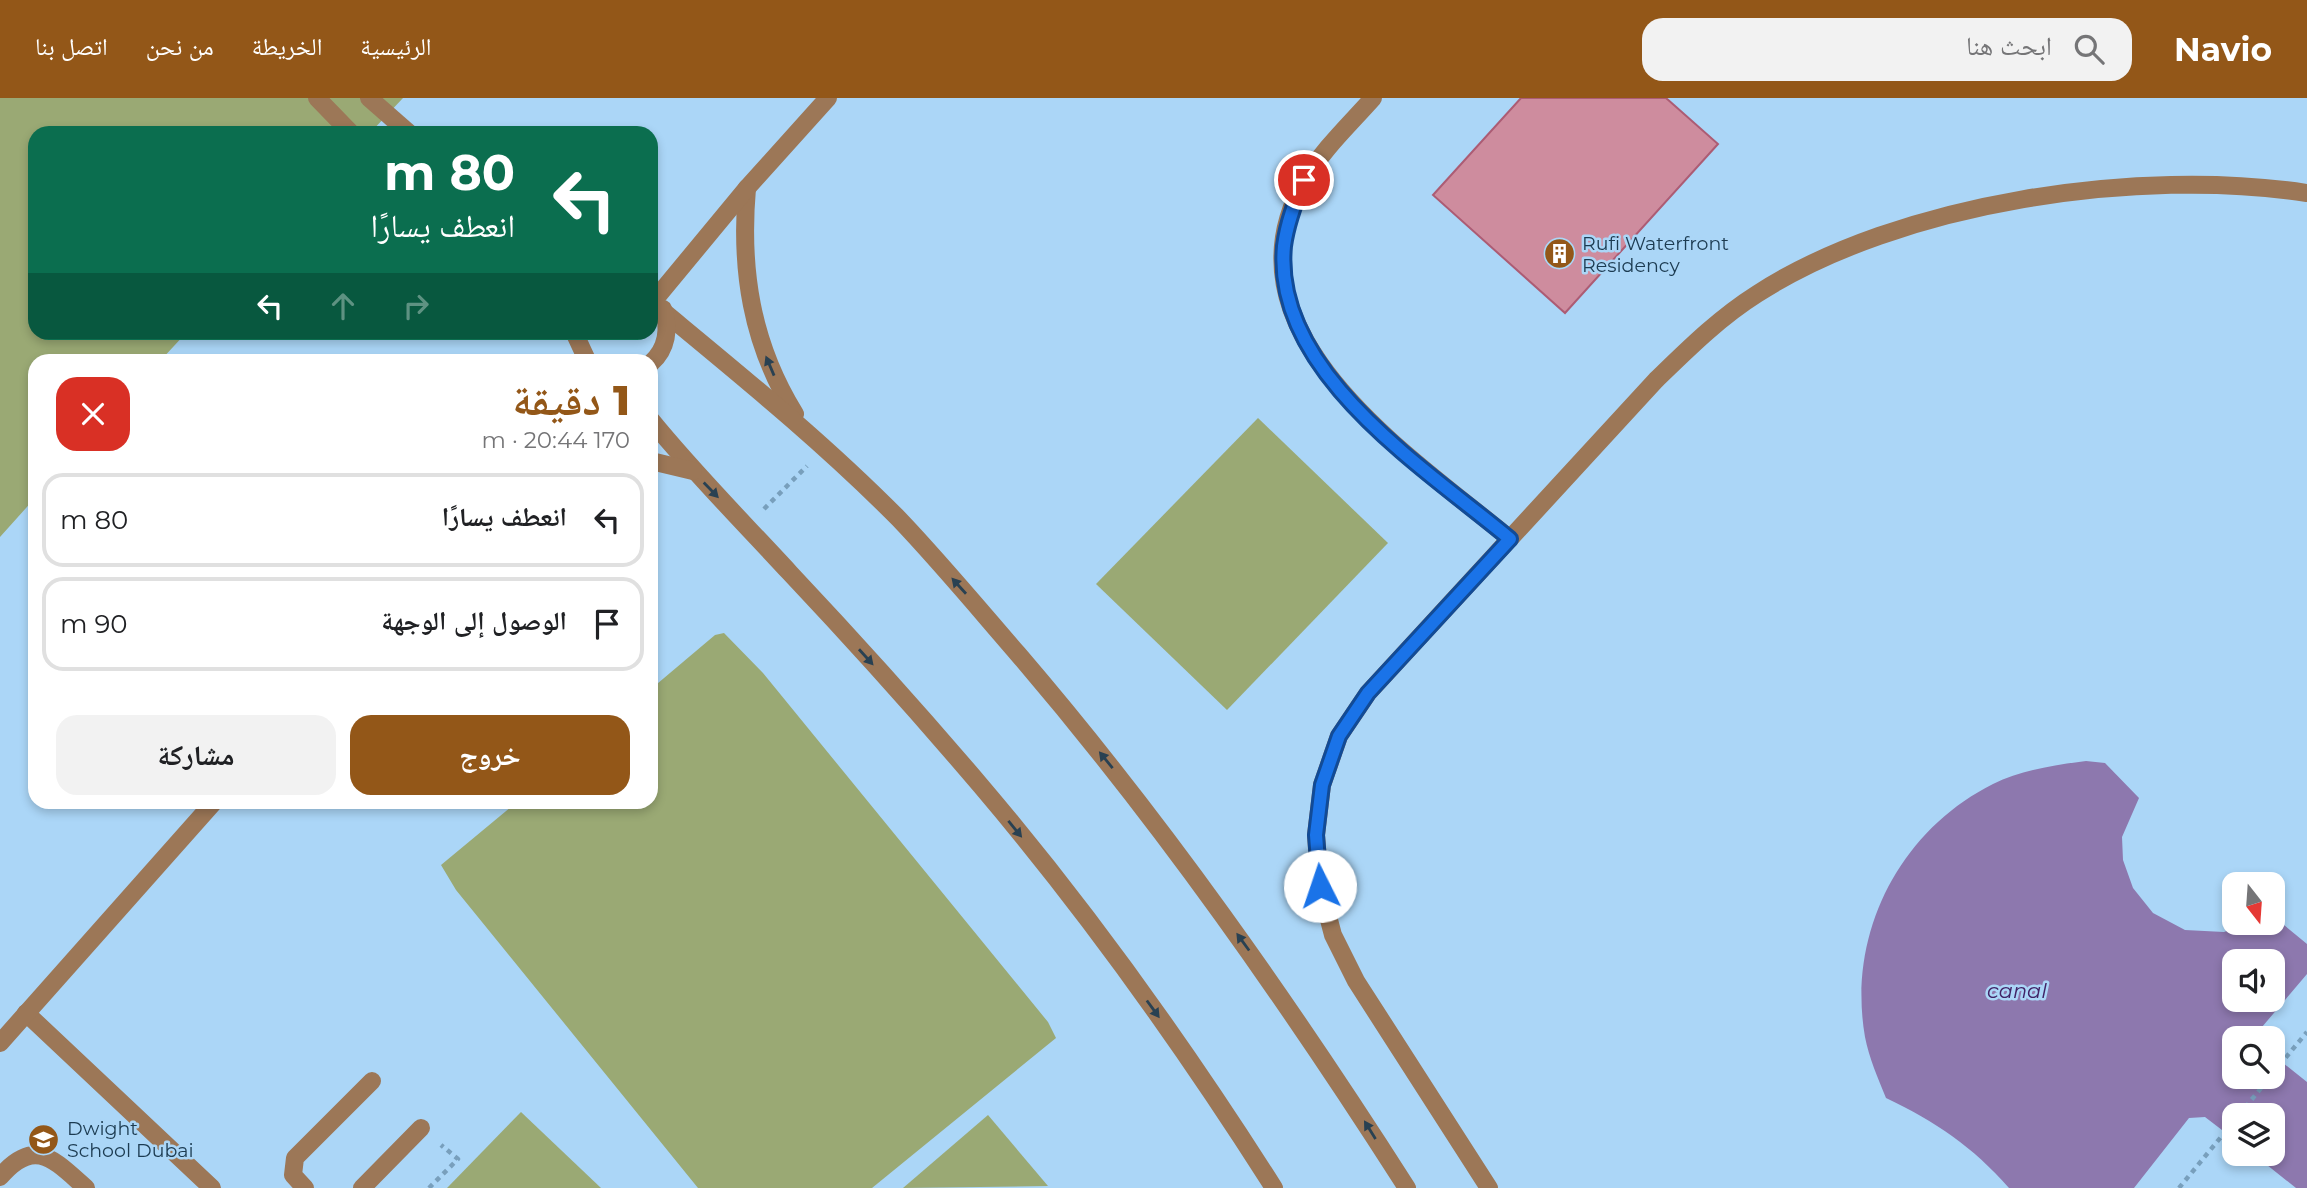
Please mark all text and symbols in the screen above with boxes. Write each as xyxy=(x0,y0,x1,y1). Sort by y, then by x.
search box xyxy=(1642,18,2132,81)
text: Navio xyxy=(2174,29,2272,69)
text: ابحث هنا xyxy=(1966,30,2052,62)
icon: search xyxy=(2070,30,2108,68)
text: اتصل بنا xyxy=(35,32,108,61)
text: من نحن xyxy=(146,32,214,61)
text: الخريطة xyxy=(252,32,322,61)
text: الرئيسية xyxy=(360,32,431,61)
text: 80 m xyxy=(384,143,515,202)
pin xyxy=(1274,150,1334,210)
icon: left xyxy=(539,154,630,245)
icon: arrive xyxy=(1285,161,1323,199)
text: انعطف يسارًا xyxy=(370,206,515,245)
place label: Rufi Waterfront Residency xyxy=(1582,232,1729,277)
building icon: Rufi Waterfront Residency xyxy=(1542,237,1576,271)
icon: left xyxy=(251,287,289,325)
icon: ahead xyxy=(324,287,362,325)
icon: right xyxy=(397,287,435,325)
one-way arrow xyxy=(764,355,775,376)
text: 1 دقيقة xyxy=(513,374,630,426)
button: close xyxy=(56,377,130,451)
text: 170 m · 20:44 xyxy=(482,426,630,454)
one-way arrow xyxy=(703,481,719,498)
text: انعطف يسارًا xyxy=(442,501,567,533)
icon: left xyxy=(588,501,626,539)
text: 80 m xyxy=(60,504,128,536)
one-way arrow xyxy=(952,578,967,595)
text: الوصول إلى الوجهة xyxy=(381,605,567,637)
icon: arrive xyxy=(588,605,626,643)
text: 90 m xyxy=(60,608,127,640)
one-way arrow xyxy=(858,648,874,666)
button: مشاركة xyxy=(56,715,336,795)
button: خروج xyxy=(350,715,630,795)
one-way arrow xyxy=(1098,752,1113,770)
one-way arrow xyxy=(1008,819,1023,837)
position arrow xyxy=(1283,849,1357,923)
north arrow xyxy=(2222,872,2286,934)
map controls xyxy=(2222,872,2285,1166)
one-way arrow xyxy=(1236,933,1250,951)
button: sound xyxy=(2222,949,2285,1012)
water label: canal xyxy=(1987,978,2047,1003)
one-way arrow xyxy=(1146,1000,1160,1018)
button: search xyxy=(2222,1026,2285,1089)
button: layers xyxy=(2222,1103,2285,1166)
place label: Dwight School Dubai xyxy=(67,1117,194,1162)
one-way arrow xyxy=(1364,1121,1377,1140)
school or university icon: Dwight School Dubai xyxy=(27,1122,61,1156)

